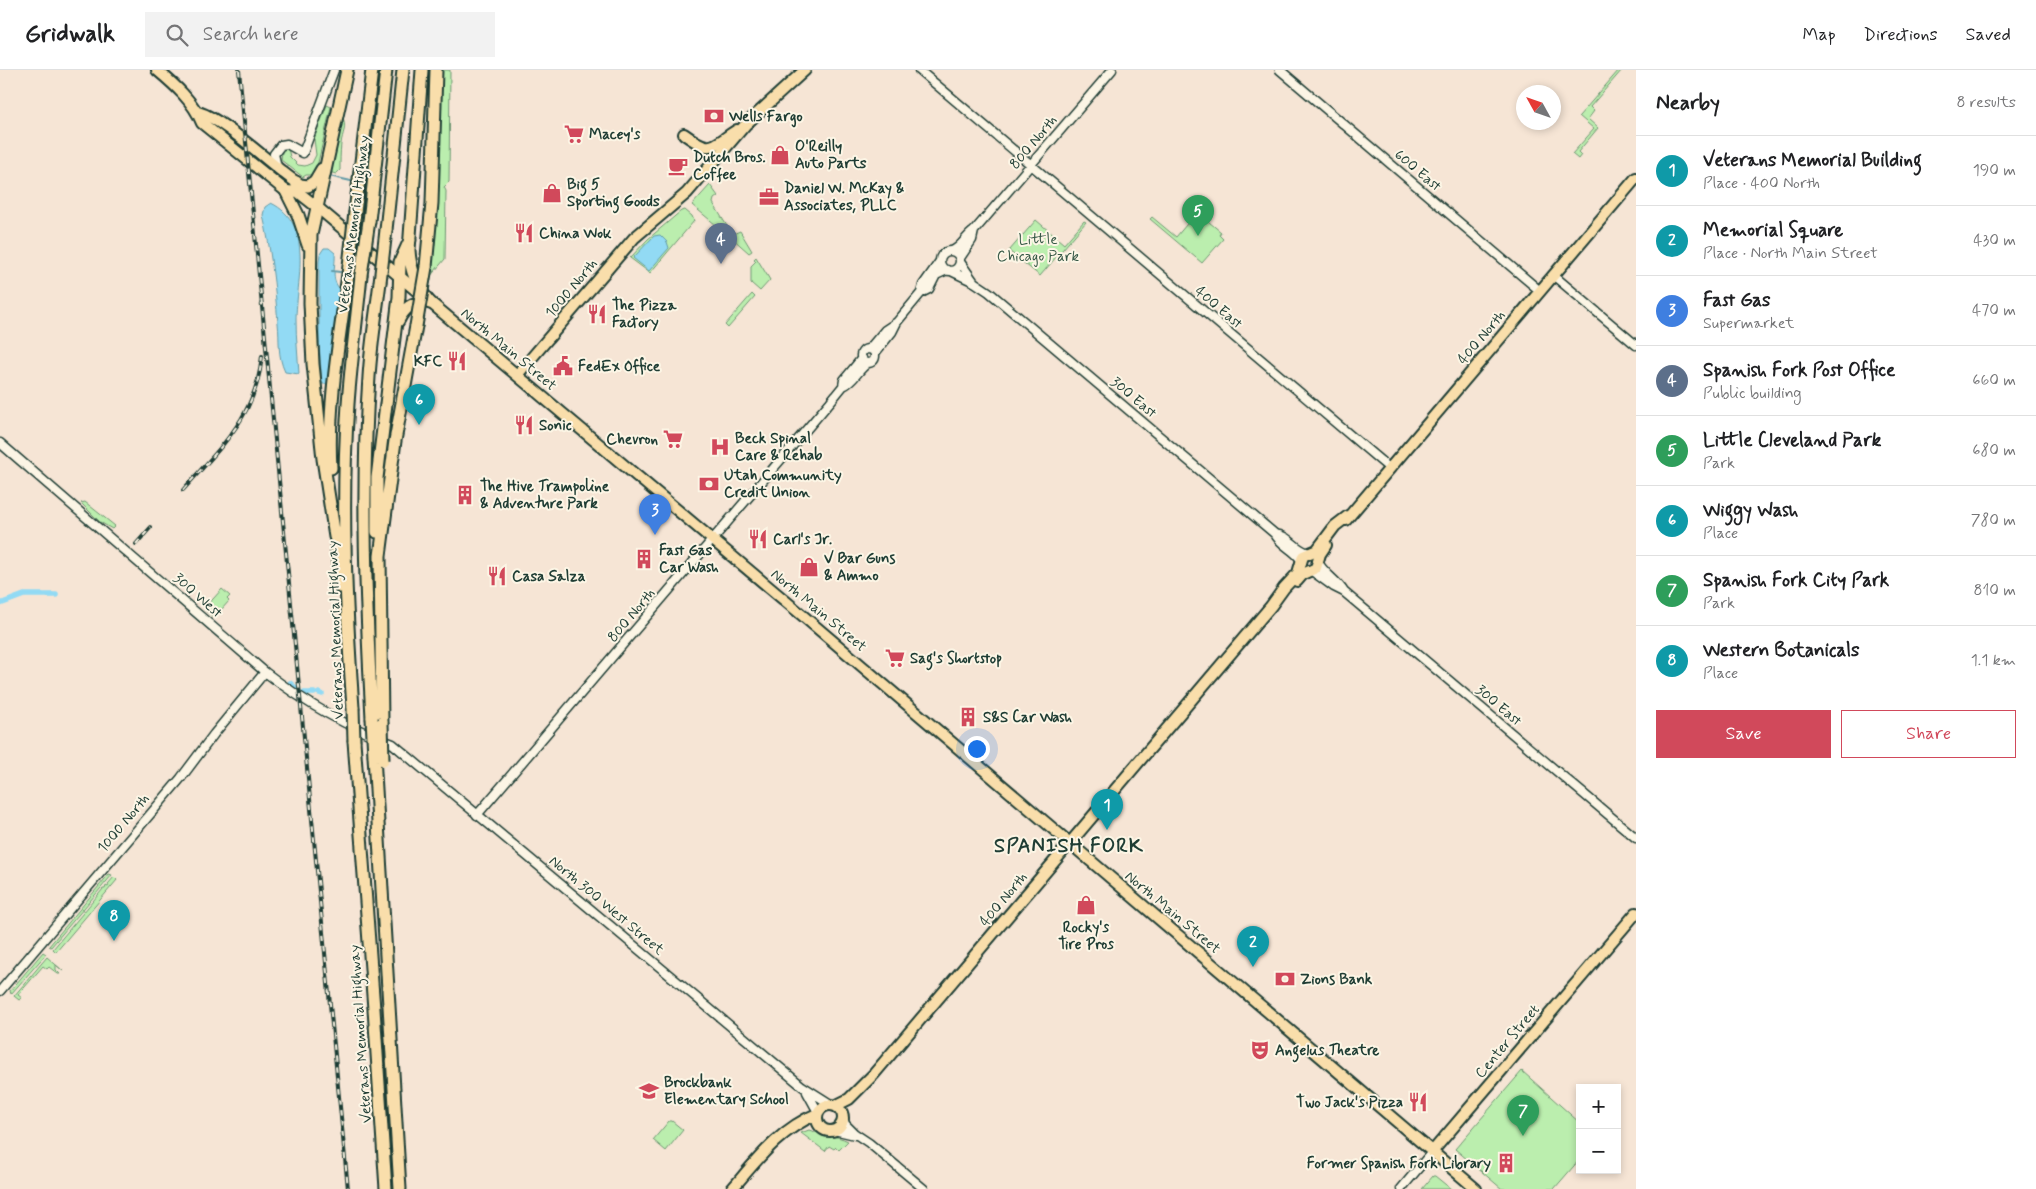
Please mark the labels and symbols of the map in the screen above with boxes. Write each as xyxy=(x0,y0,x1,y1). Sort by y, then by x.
north arrow xyxy=(1516,85,1561,130)
bank icon: Wells Fargo xyxy=(703,105,725,127)
place label: Wells Fargo xyxy=(728,107,803,128)
street label: 800 North xyxy=(1005,111,1062,174)
supermarket icon: Macey's xyxy=(563,123,585,145)
place label: Macey's xyxy=(589,125,641,145)
street label: Veterans Memorial Highway xyxy=(333,134,376,314)
place label: O'Reilly Auto Parts xyxy=(795,137,867,174)
shop icon: O'Reilly Auto Parts xyxy=(769,144,791,166)
street label: 600 East xyxy=(1390,145,1446,197)
place label: Dutch Bros. Coffee xyxy=(693,148,766,185)
cafe icon: Dutch Bros. Coffee xyxy=(667,155,689,177)
place label: Big 5 Sporting Goods xyxy=(567,175,660,214)
place label: Daniel W. McKay & Associates, PLLC xyxy=(784,179,905,216)
shop icon: Big 5 Sporting Goods xyxy=(541,182,563,204)
office icon: Daniel W. McKay & Associates, PLLC xyxy=(758,186,780,208)
pin: 5 xyxy=(1182,195,1214,236)
restaurant icon: China Wok xyxy=(513,222,535,244)
pin: 4 xyxy=(705,223,737,264)
place label: China Wok xyxy=(539,224,612,244)
park label: Little Chicago Park xyxy=(997,230,1080,267)
street label: 1000 North xyxy=(541,255,602,322)
street label: 400 East xyxy=(1190,282,1247,334)
place label: The Pizza Factory xyxy=(612,296,677,333)
restaurant icon: The Pizza Factory xyxy=(586,303,608,325)
street label: North Main Street xyxy=(456,304,561,396)
street label: 400 North xyxy=(1453,306,1510,369)
restaurant icon: KFC xyxy=(446,350,468,372)
place label: KFC xyxy=(414,352,442,372)
public building icon: FedEx Office xyxy=(552,355,574,377)
place label: FedEx Office xyxy=(578,356,661,377)
street label: 300 East xyxy=(1106,372,1161,423)
pin: 6 xyxy=(403,384,435,425)
restaurant icon: Sonic xyxy=(513,414,535,436)
place label: Sonic xyxy=(539,416,572,436)
supermarket icon: Chevron xyxy=(662,428,684,450)
place label: Beck Spinal Care & Rehab xyxy=(735,429,822,466)
place label: Chevron xyxy=(606,430,658,450)
hospital icon: Beck Spinal Care & Rehab xyxy=(709,436,731,458)
place label: Utah Community Credit Union xyxy=(724,466,842,503)
bank icon: Utah Community Credit Union xyxy=(698,473,720,495)
place label: The Hive Trampoline & Adventure Park xyxy=(480,477,610,514)
building icon: The Hive Trampoline & Adventure Park xyxy=(454,484,476,506)
pin: 3 xyxy=(639,494,671,535)
restaurant icon: Carl's Jr. xyxy=(747,528,769,550)
place label: Carl's Jr. xyxy=(773,530,832,550)
street label: Veterans Memorial Highway xyxy=(323,540,350,720)
place label: Fast Gas Car Wash xyxy=(659,541,719,578)
building icon: Fast Gas Car Wash xyxy=(633,548,655,570)
place label: V Bar Guns & Ammo xyxy=(824,549,896,586)
shop icon: V Bar Guns & Ammo xyxy=(798,556,820,578)
restaurant icon: Casa Salza xyxy=(486,565,508,587)
street label: North Main Street xyxy=(766,565,871,657)
place label: Casa Salza xyxy=(512,567,586,587)
street label: 300 West xyxy=(168,569,227,623)
street label: 800 North xyxy=(603,584,660,647)
supermarket icon: Sag's Shortstop xyxy=(884,647,906,669)
place label: Sag's Shortstop xyxy=(910,649,1002,671)
street label: 300 East xyxy=(1471,680,1526,731)
building icon: S&S Car Wash xyxy=(957,706,979,728)
place label: S&S Car Wash xyxy=(983,708,1073,728)
your location xyxy=(964,736,990,762)
pin: 1 xyxy=(1091,789,1123,830)
street label: 1000 North xyxy=(93,790,154,857)
district label: SPANISH FORK xyxy=(994,833,1144,860)
street label: North 300 West Street xyxy=(544,851,668,960)
street label: North Main Street xyxy=(1120,867,1225,959)
street label: 400 North xyxy=(975,868,1032,931)
shop icon: Rocky's Tire Pros xyxy=(1075,894,1097,916)
pin: 8 xyxy=(98,900,130,941)
place label: Rocky's Tire Pros xyxy=(1058,918,1114,955)
pin: 2 xyxy=(1237,926,1269,967)
street label: Veterans Memorial Highway xyxy=(345,944,378,1124)
bank icon: Zions Bank xyxy=(1274,968,1296,990)
place label: Zions Bank xyxy=(1300,970,1373,990)
street label: Center Street xyxy=(1471,1000,1545,1083)
theatre icon: Angelus Theatre xyxy=(1249,1039,1271,1061)
place label: Angelus Theatre xyxy=(1275,1041,1379,1063)
place label: Brockbank Elementary School xyxy=(664,1073,789,1110)
school or university icon: Brockbank Elementary School xyxy=(638,1080,660,1102)
restaurant icon: Two Jack's Pizza xyxy=(1407,1091,1429,1113)
place label: Two Jack's Pizza xyxy=(1296,1093,1403,1113)
pin: 7 xyxy=(1507,1095,1539,1136)
building icon: Former Spanish Fork Library xyxy=(1495,1152,1517,1174)
place label: Former Spanish Fork Library xyxy=(1307,1154,1491,1174)

